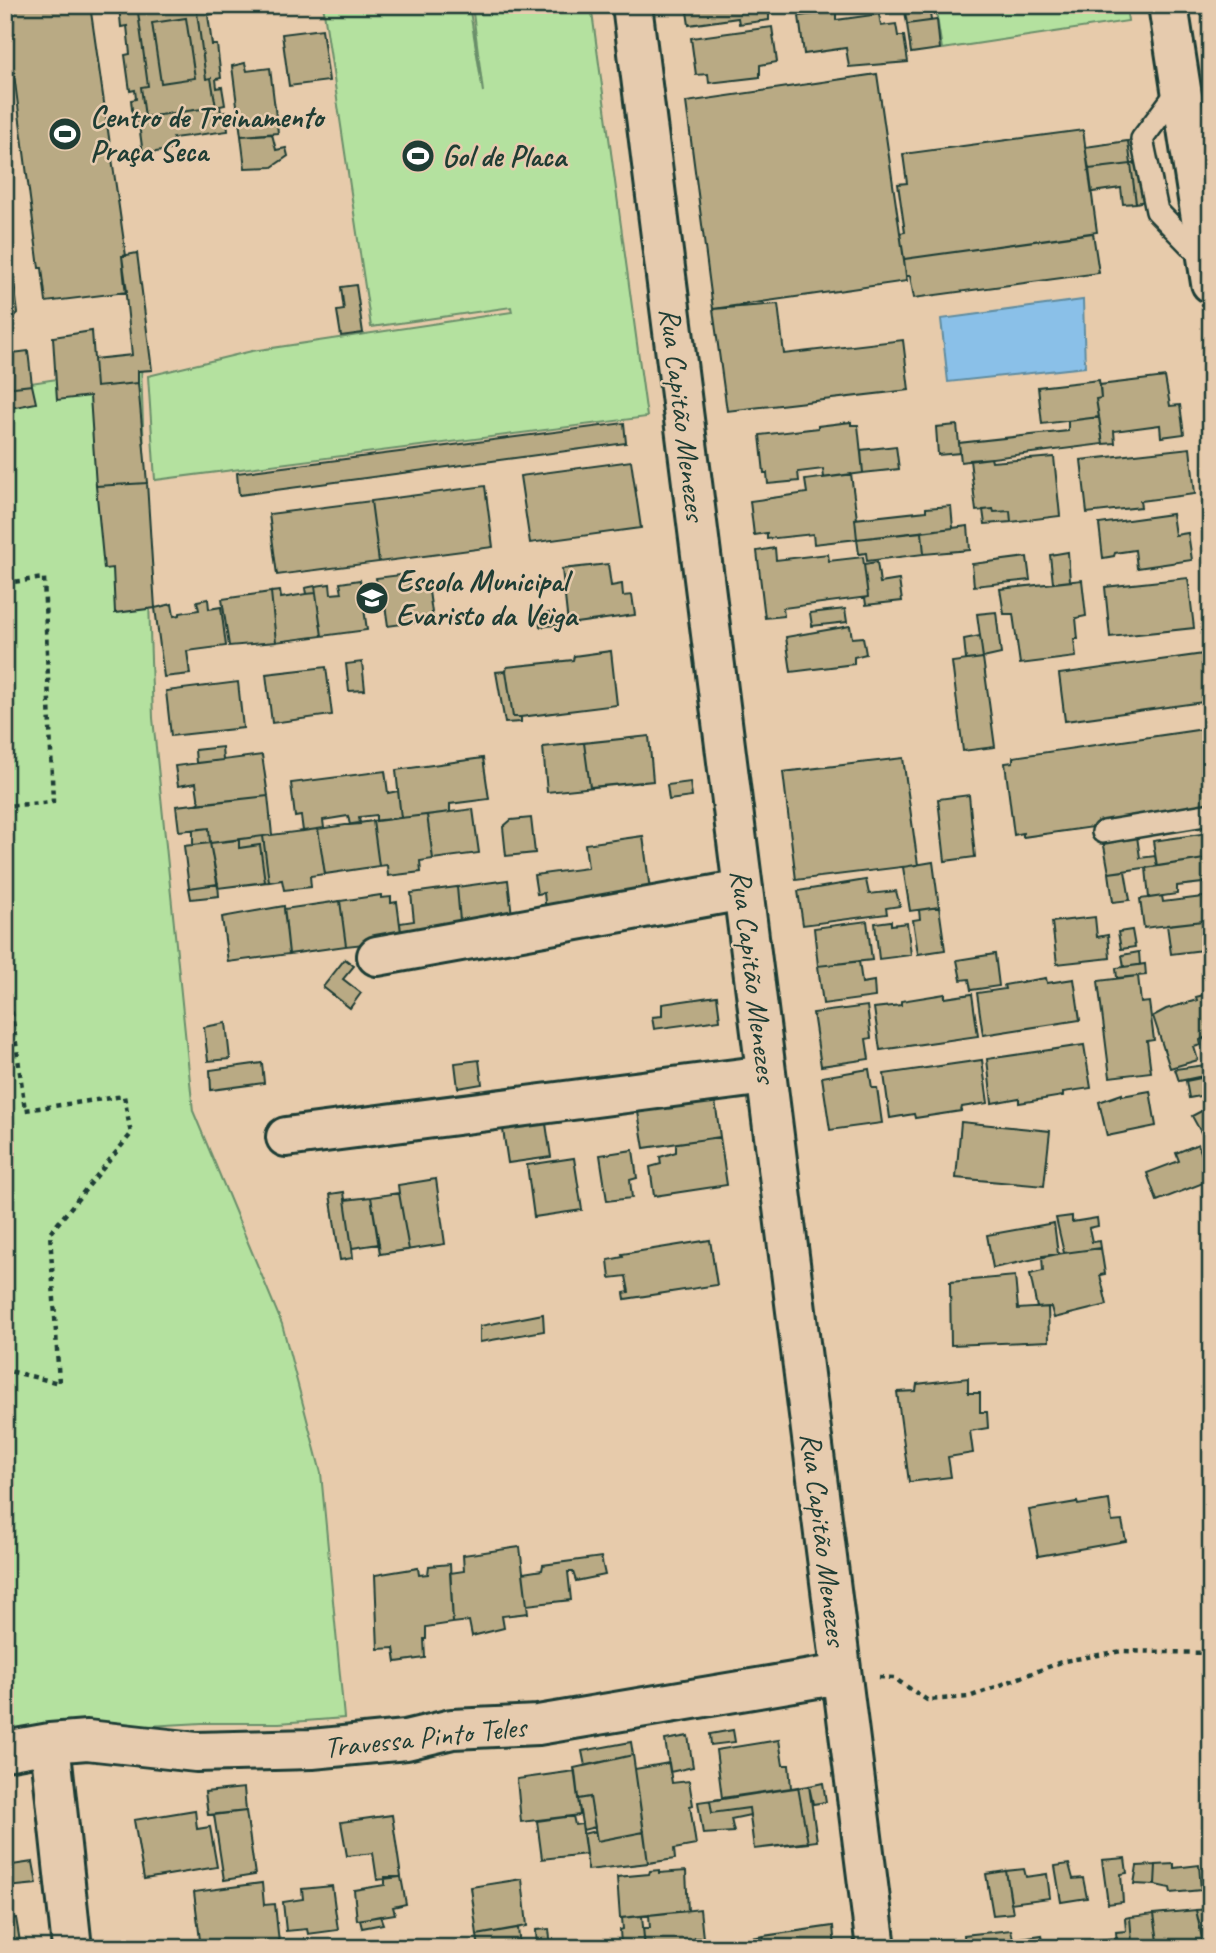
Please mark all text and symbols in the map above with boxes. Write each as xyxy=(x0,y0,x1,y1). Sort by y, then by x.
place label: Centro de Treinamento Praça Seca xyxy=(90,98,326,170)
sports icon: Centro de Treinamento Praça Seca xyxy=(46,115,84,153)
sports icon: Gol de Placa xyxy=(399,137,437,175)
place label: Gol de Placa xyxy=(442,137,568,175)
street label: Rua Capitão Menezes xyxy=(651,305,715,525)
place label: Escola Municipal Evaristo da Veiga xyxy=(396,562,579,634)
school or university icon: Escola Municipal Evaristo da Veiga xyxy=(353,579,391,617)
street label: Rua Capitão Menezes xyxy=(722,867,786,1087)
street label: Rua Capitão Menezes xyxy=(792,1430,856,1650)
street label: Travessa Pinto Teles xyxy=(322,1707,531,1767)

